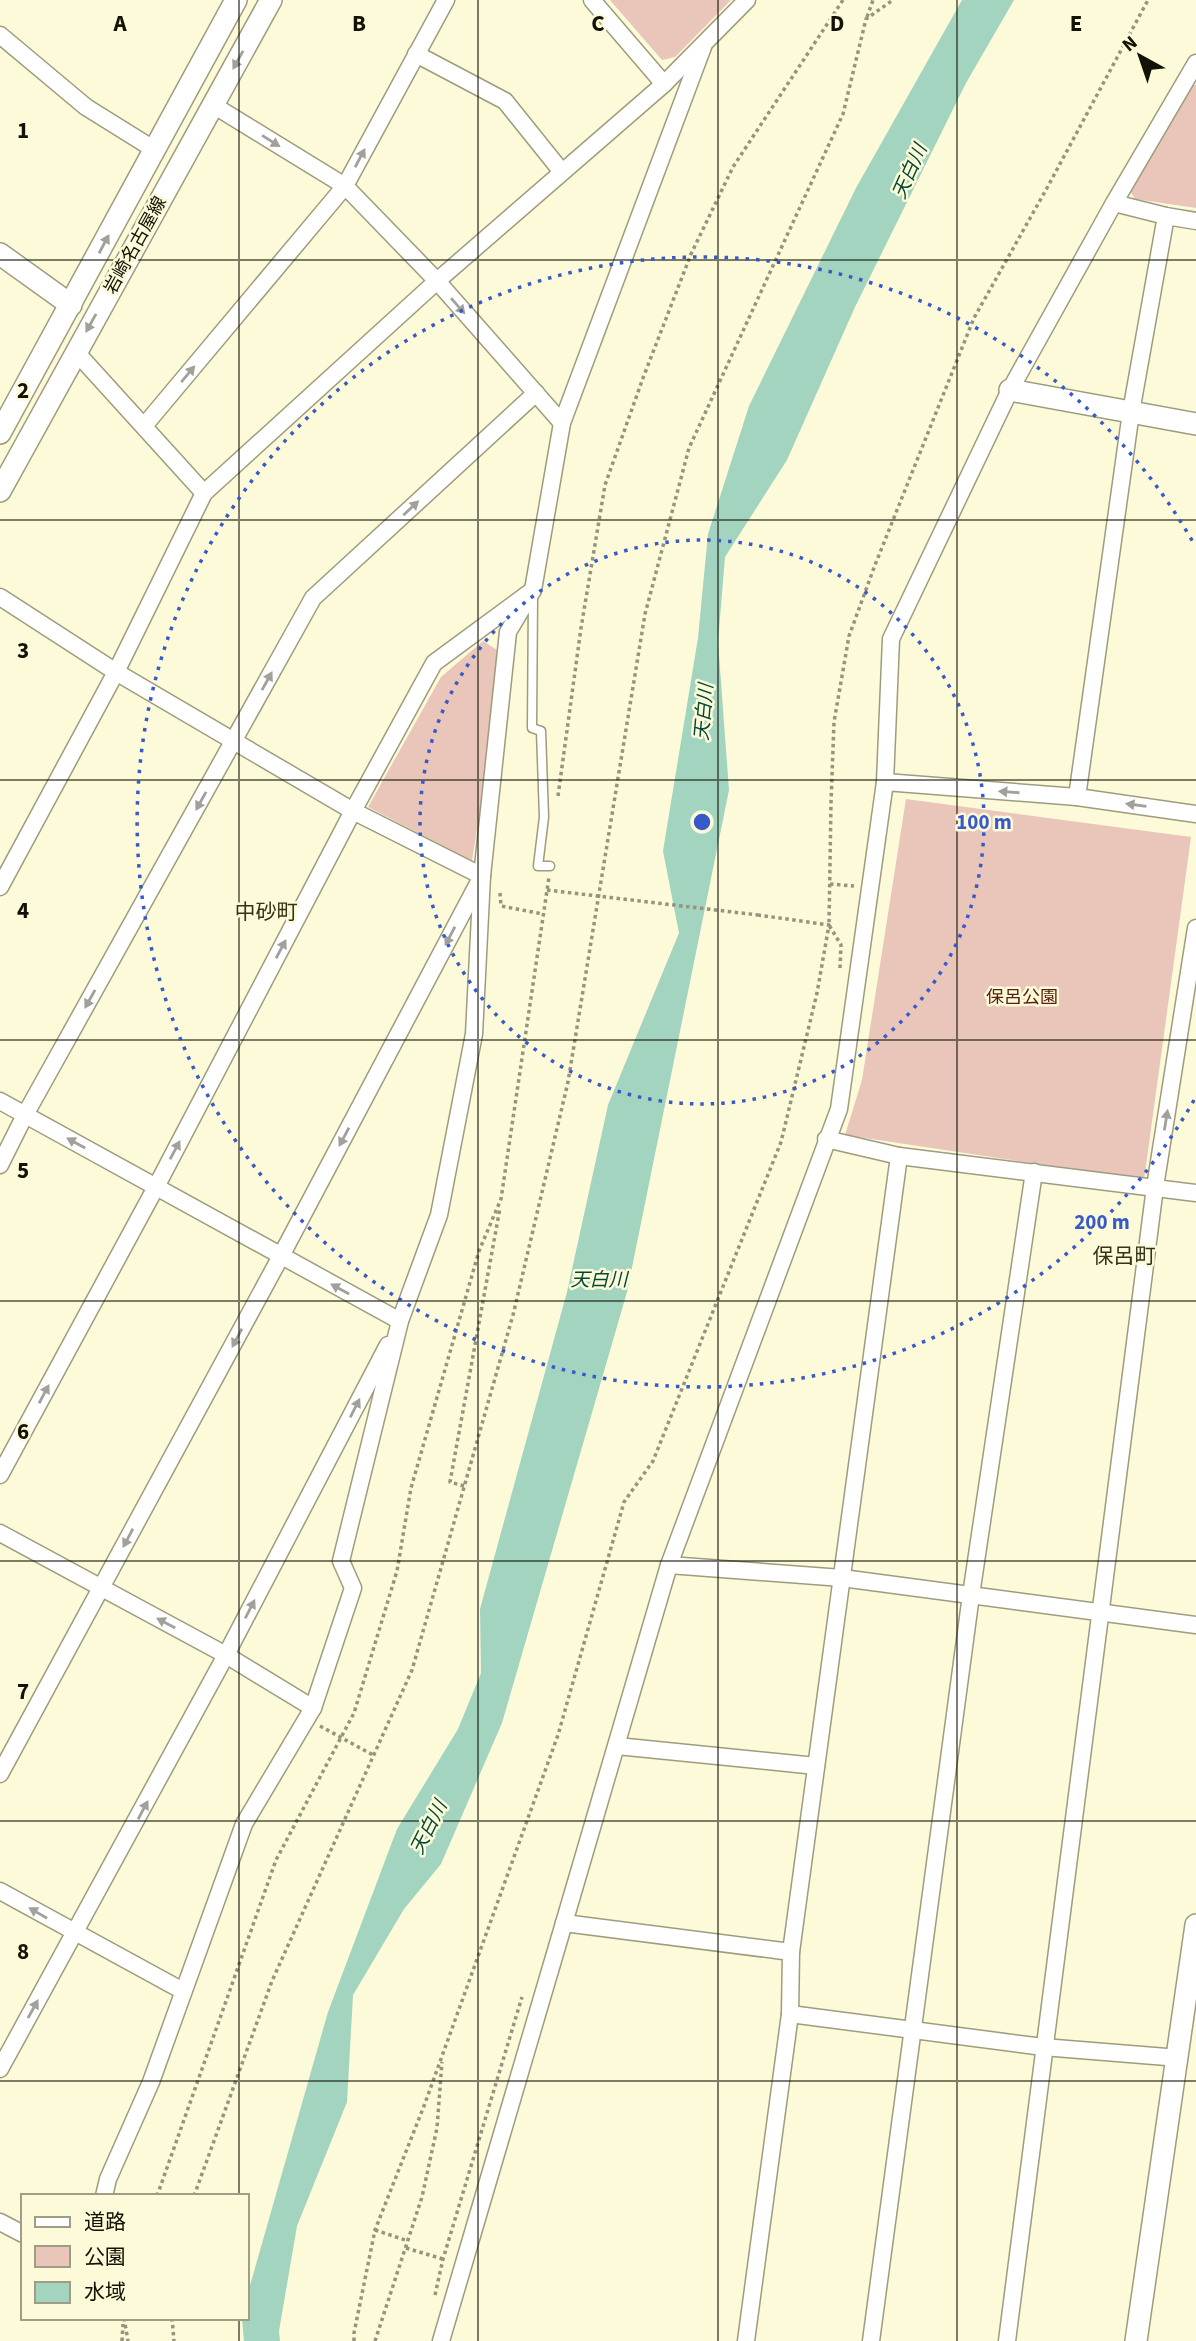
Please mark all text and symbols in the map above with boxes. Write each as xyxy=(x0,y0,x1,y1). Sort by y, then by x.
text: A xyxy=(112,7,127,40)
text: B xyxy=(352,7,366,40)
text: C xyxy=(591,7,605,40)
text: D xyxy=(830,7,844,40)
text: E xyxy=(1070,7,1082,40)
north arrow xyxy=(1105,21,1175,91)
text: N xyxy=(1117,30,1144,59)
one-way arrow xyxy=(232,50,244,69)
text: 1 xyxy=(17,114,29,147)
one-way arrow xyxy=(261,134,280,147)
water label: 天白川 xyxy=(886,138,935,203)
one-way arrow xyxy=(354,149,366,168)
street label: 岩崎名古屋線 xyxy=(98,192,173,299)
one-way arrow xyxy=(98,235,110,254)
one-way arrow xyxy=(450,297,466,314)
one-way arrow xyxy=(85,313,97,332)
one-way arrow xyxy=(180,366,195,384)
text: 2 xyxy=(17,374,29,407)
one-way arrow xyxy=(402,501,419,517)
text: 3 xyxy=(17,634,29,667)
one-way arrow xyxy=(261,672,273,691)
water label: 天白川 xyxy=(689,681,721,742)
one-way arrow xyxy=(998,786,1020,797)
one-way arrow xyxy=(195,791,207,810)
one-way arrow xyxy=(1125,799,1147,810)
text: 100 m xyxy=(956,807,1012,837)
centre of rings xyxy=(690,810,714,834)
text: 4 xyxy=(17,894,29,927)
district label: 中砂町 xyxy=(235,897,298,927)
one-way arrow xyxy=(444,926,456,946)
one-way arrow xyxy=(274,938,286,958)
park label: 保呂公園 xyxy=(986,985,1058,1010)
one-way arrow xyxy=(84,990,96,1009)
one-way arrow xyxy=(1161,1109,1172,1131)
one-way arrow xyxy=(338,1127,350,1147)
one-way arrow xyxy=(67,1137,86,1149)
one-way arrow xyxy=(169,1140,181,1160)
text: 5 xyxy=(17,1154,29,1187)
text: 200 m xyxy=(1074,1207,1130,1237)
district label: 保呂町 xyxy=(1093,1241,1156,1271)
water label: 天白川 xyxy=(570,1267,629,1294)
one-way arrow xyxy=(330,1283,350,1294)
one-way arrow xyxy=(231,1328,243,1348)
one-way arrow xyxy=(38,1384,50,1403)
one-way arrow xyxy=(349,1398,361,1417)
text: 6 xyxy=(17,1415,29,1448)
one-way arrow xyxy=(122,1528,134,1548)
one-way arrow xyxy=(244,1599,256,1619)
one-way arrow xyxy=(156,1617,176,1629)
text: 7 xyxy=(17,1675,29,1708)
water label: 天白川 xyxy=(404,1794,455,1859)
one-way arrow xyxy=(137,1800,149,1820)
one-way arrow xyxy=(28,1907,47,1919)
text: 8 xyxy=(17,1935,29,1968)
one-way arrow xyxy=(27,2000,39,2019)
legend xyxy=(21,2194,248,2320)
text: 道路 xyxy=(84,2207,126,2237)
text: 公園 xyxy=(84,2242,126,2272)
text: 水域 xyxy=(84,2277,126,2307)

